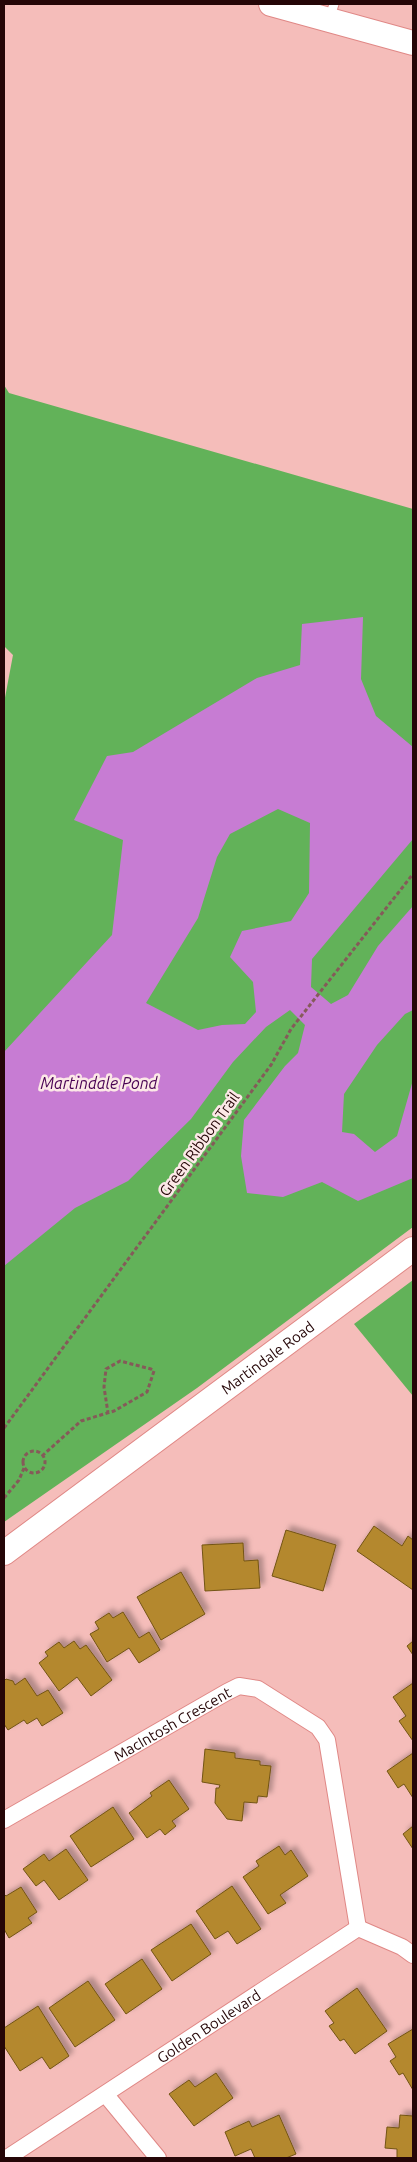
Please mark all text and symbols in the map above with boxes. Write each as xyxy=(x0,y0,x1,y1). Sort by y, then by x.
water label: Martindale Pond xyxy=(40,1074,159,1092)
street label: Green Ribbon Trail xyxy=(156,1089,242,1199)
street label: Martindale Road xyxy=(217,1317,317,1397)
street label: MacIntosh Crescent xyxy=(110,1683,234,1764)
street label: Golden Boulevard xyxy=(154,1986,264,2066)

